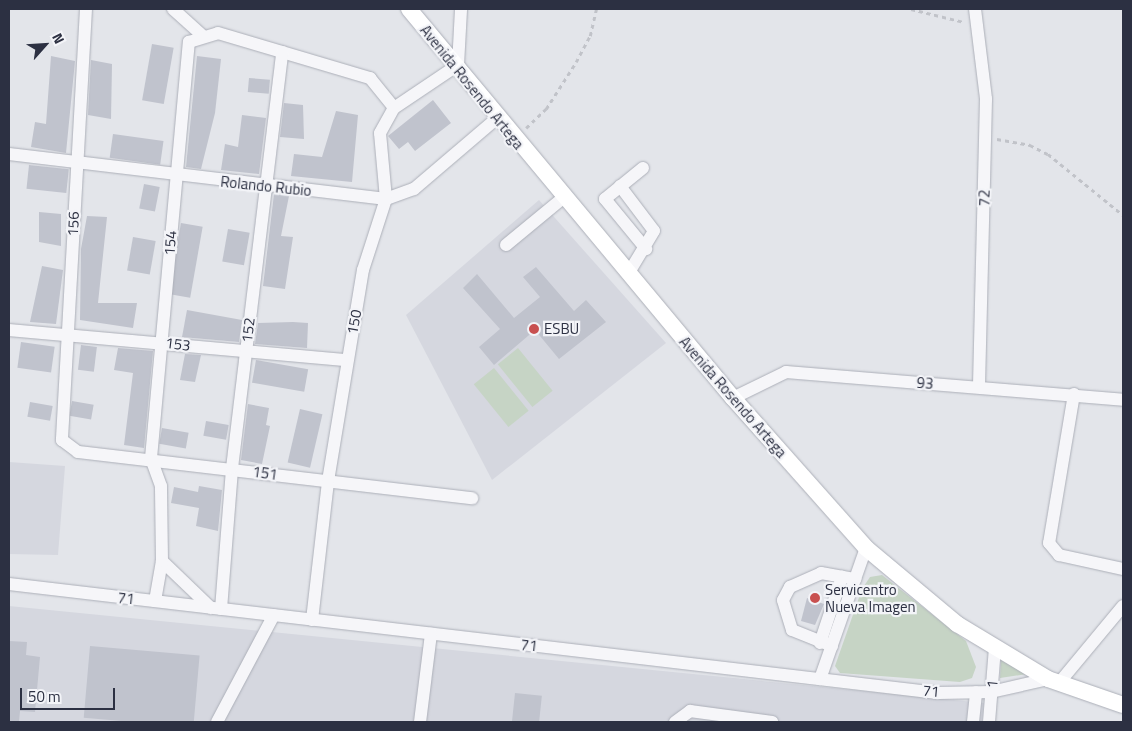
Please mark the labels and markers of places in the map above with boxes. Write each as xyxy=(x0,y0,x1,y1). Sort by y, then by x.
place label: ESBU xyxy=(544,320,579,338)
marker: ESBU xyxy=(528,323,540,335)
place label: Servicentro Nueva Imagen xyxy=(825,580,916,615)
marker: Servicentro Nueva Imagen xyxy=(809,592,821,604)

